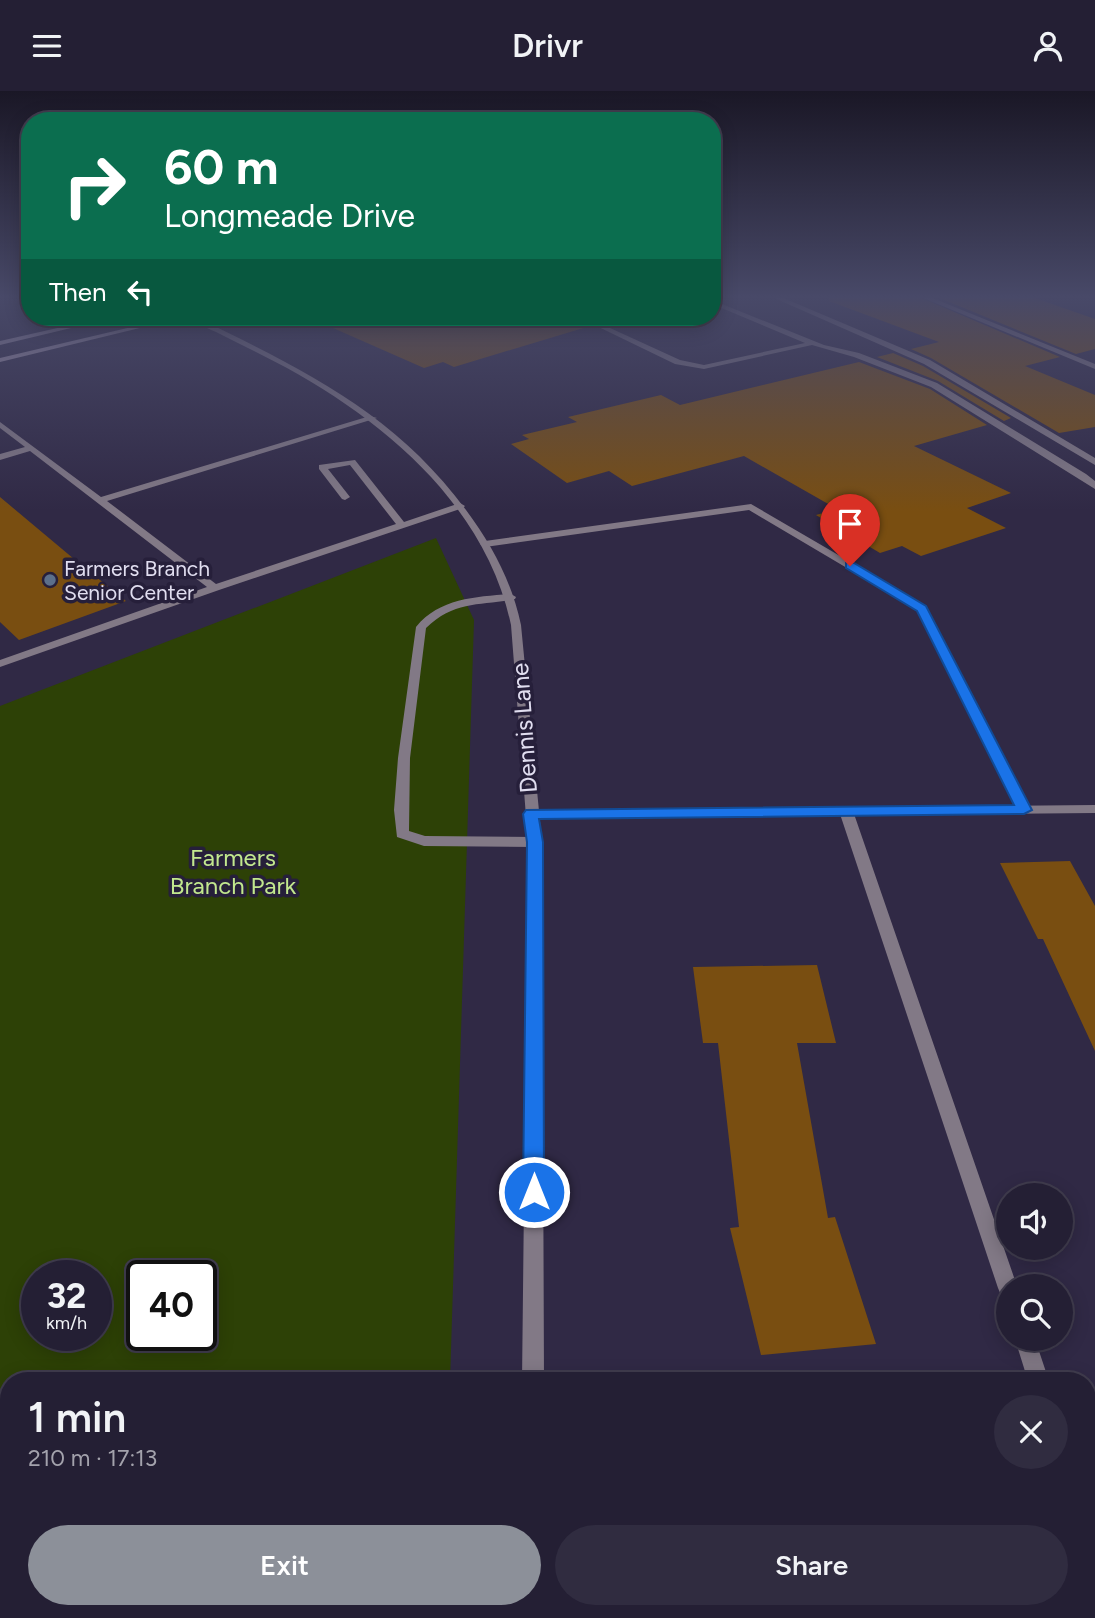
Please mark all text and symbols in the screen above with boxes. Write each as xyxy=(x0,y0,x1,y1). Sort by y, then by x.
icon: menu xyxy=(28,27,66,65)
text: Drivr xyxy=(512,27,583,65)
icon: person xyxy=(1029,27,1067,65)
text: 60 m xyxy=(164,137,279,196)
icon: right xyxy=(49,140,140,231)
text: Longmeade Drive xyxy=(164,197,415,235)
icon: left xyxy=(121,273,159,311)
text: Then xyxy=(49,276,107,308)
pin xyxy=(820,494,880,566)
icon: arrive xyxy=(831,505,869,543)
place label: Farmers Branch Senior Center xyxy=(64,556,210,605)
marker: Farmers Branch Senior Center xyxy=(42,572,58,588)
street label: Dennis Lane xyxy=(505,662,543,794)
park label: Farmers Branch Park xyxy=(170,843,297,900)
position arrow xyxy=(497,1155,571,1229)
map controls xyxy=(996,1183,1073,1351)
button: sound xyxy=(996,1183,1073,1260)
speed limit sign: 40 xyxy=(126,1260,217,1351)
button: search xyxy=(996,1274,1073,1351)
text: 32 xyxy=(47,1275,86,1317)
text: km/h xyxy=(46,1312,87,1334)
text: 1 min xyxy=(28,1392,126,1443)
button: close xyxy=(994,1395,1068,1469)
text: 210 m · 17:13 xyxy=(28,1444,157,1472)
button: Exit xyxy=(28,1525,541,1605)
button: Share xyxy=(555,1525,1068,1605)

